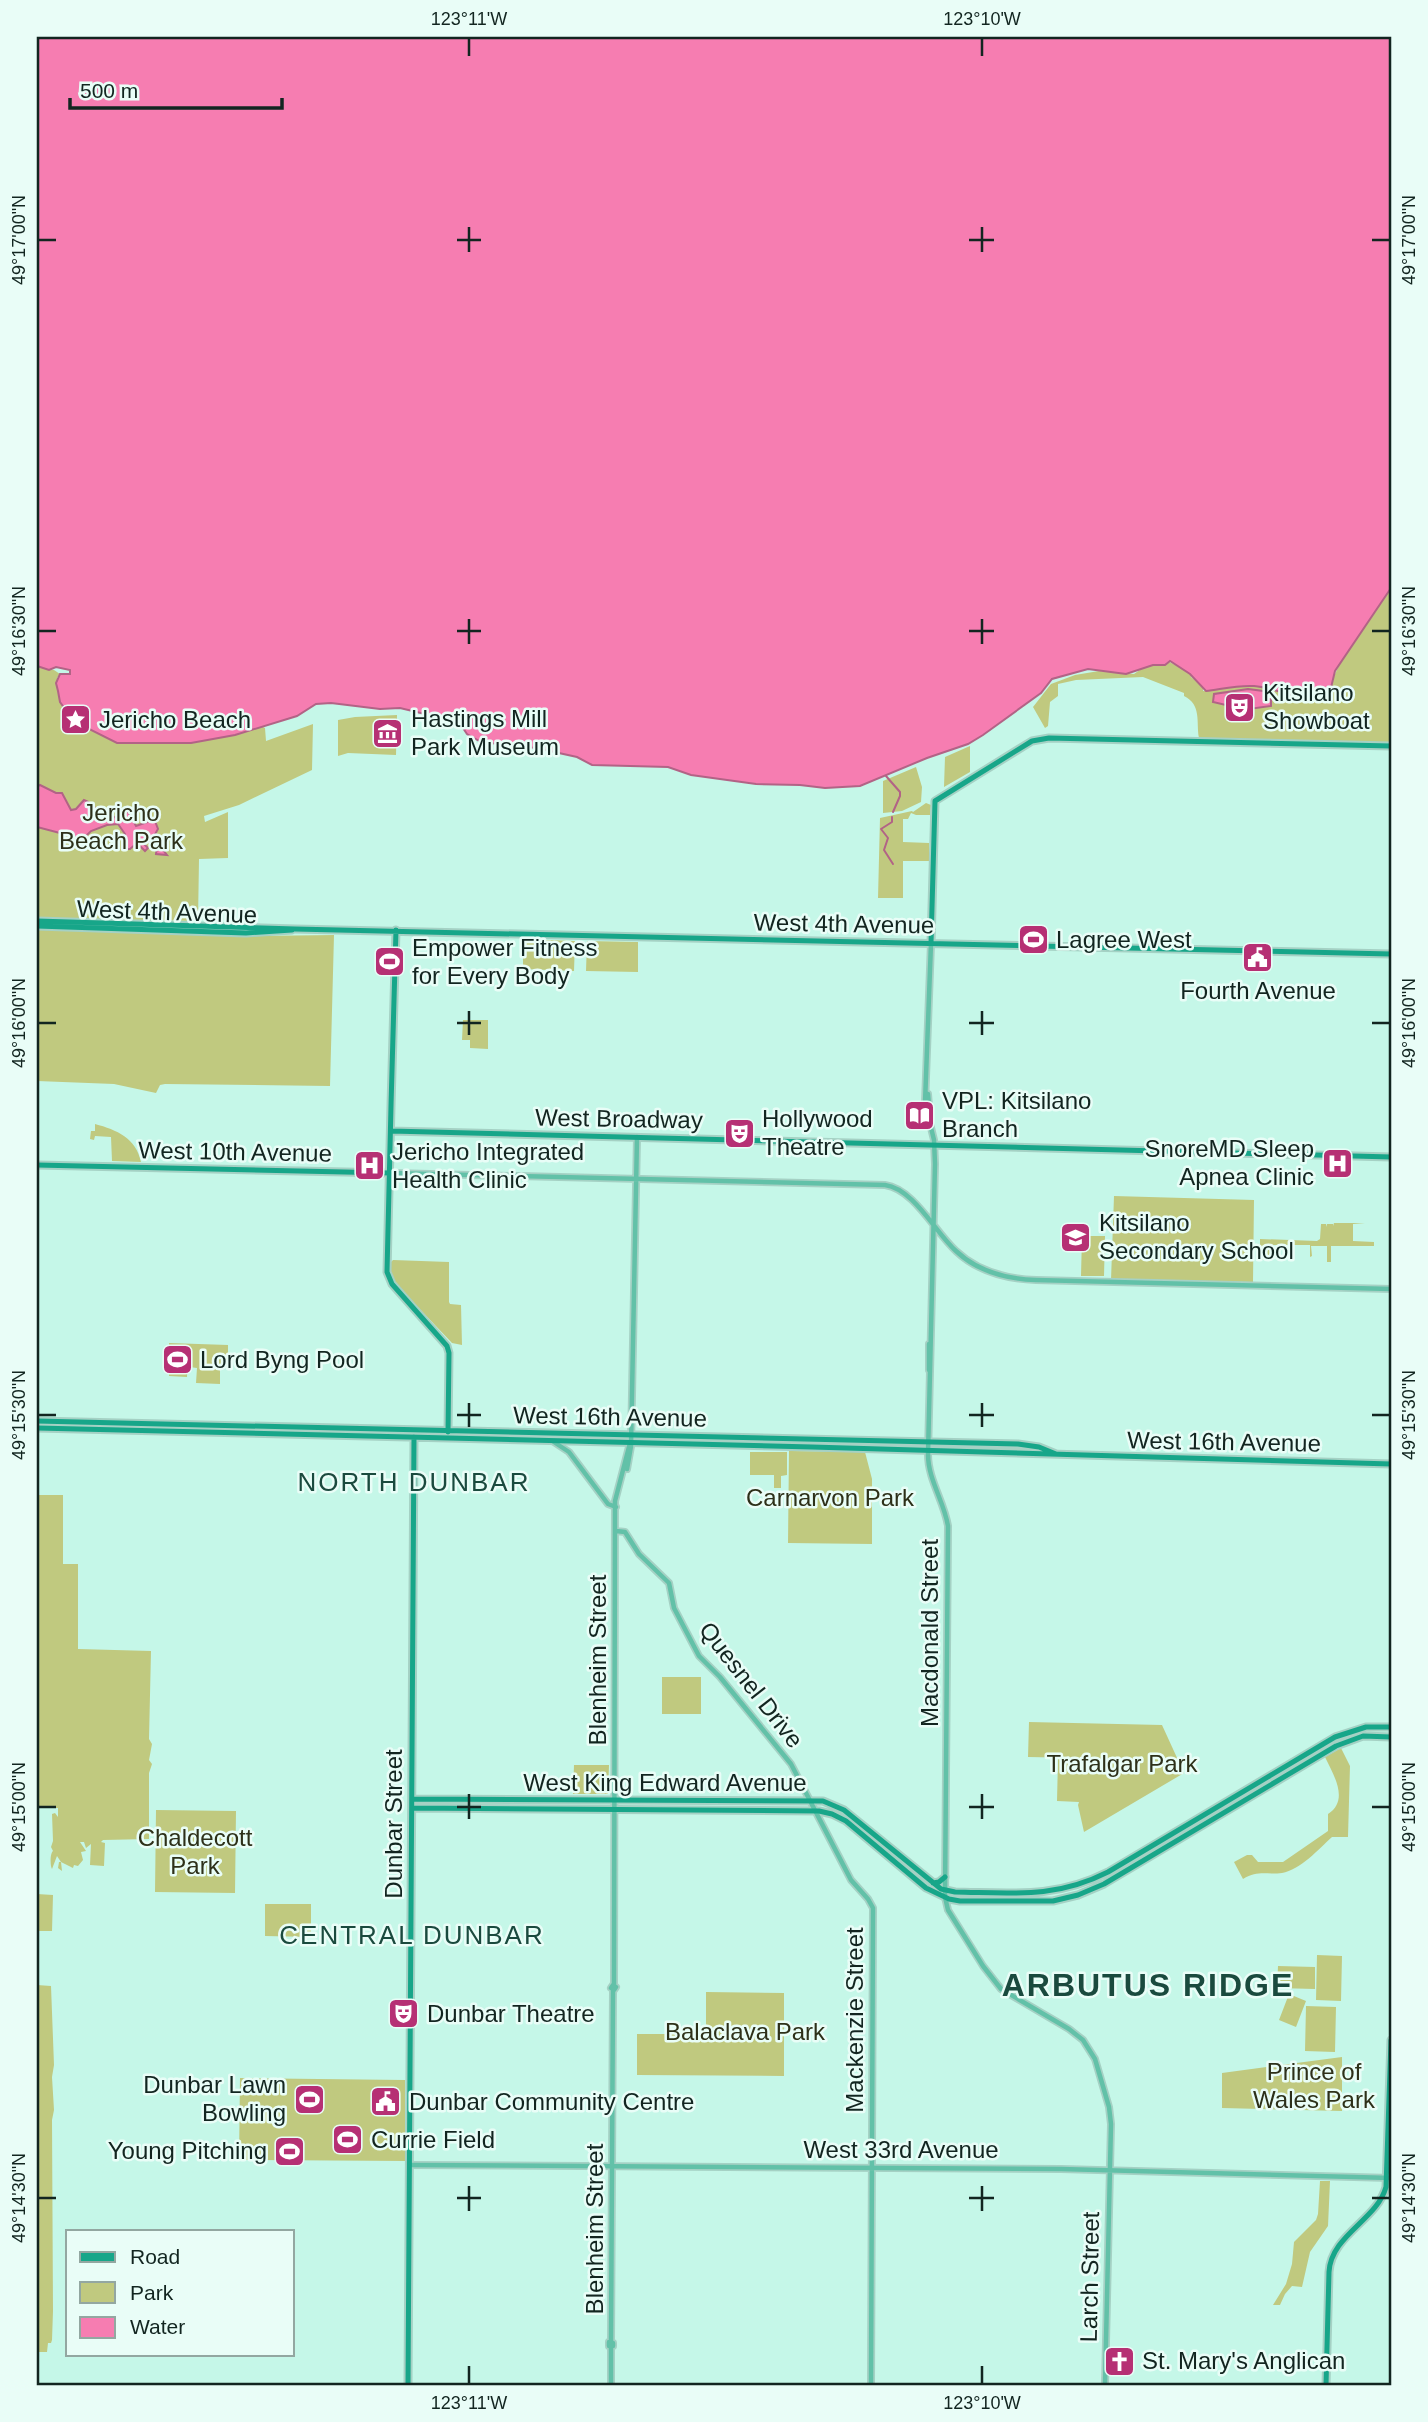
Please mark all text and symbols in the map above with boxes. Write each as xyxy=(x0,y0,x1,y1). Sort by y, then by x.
text: 123°11'W xyxy=(431,9,507,29)
text: 123°10'W xyxy=(943,9,1021,29)
scale bar xyxy=(70,66,282,110)
text: 500 m xyxy=(80,79,138,102)
text: 49°17'00"N xyxy=(9,195,29,285)
text: 49°17'00"N xyxy=(1399,195,1419,285)
text: 49°16'30"N xyxy=(9,586,29,676)
text: 49°16'30"N xyxy=(1399,586,1419,676)
place label: Kitsilano Showboat xyxy=(1263,679,1370,734)
theatre icon: Kitsilano Showboat xyxy=(1223,690,1257,724)
place icon: Jericho Beach xyxy=(59,703,93,737)
place label: Hastings Mill Park Museum xyxy=(411,705,559,760)
place label: Jericho Beach xyxy=(99,706,251,733)
museum icon: Hastings Mill Park Museum xyxy=(371,716,405,750)
park label: Jericho Beach Park xyxy=(59,799,184,854)
street label: West 4th Avenue xyxy=(76,895,258,928)
street label: West 4th Avenue xyxy=(753,908,935,939)
sports icon: Lagree West xyxy=(1016,923,1050,957)
place label: Lagree West xyxy=(1056,926,1192,953)
place label: Empower Fitness for Every Body xyxy=(412,934,597,989)
public building icon: Fourth Avenue xyxy=(1241,940,1275,974)
sports icon: Empower Fitness for Every Body xyxy=(372,945,406,979)
place label: Fourth Avenue xyxy=(1180,977,1336,1004)
text: 49°16'00"N xyxy=(9,978,29,1068)
text: 49°16'00"N xyxy=(1399,978,1419,1068)
place label: VPL: Kitsilano Branch xyxy=(942,1087,1091,1142)
library icon: VPL: Kitsilano Branch xyxy=(902,1098,936,1132)
street label: West Broadway xyxy=(535,1104,703,1133)
place label: Hollywood Theatre xyxy=(762,1105,873,1160)
theatre icon: Hollywood Theatre xyxy=(722,1116,756,1150)
place label: SnoreMD Sleep Apnea Clinic xyxy=(1145,1135,1314,1190)
street label: West 10th Avenue xyxy=(138,1136,332,1167)
place label: Jericho Integrated Health Clinic xyxy=(392,1138,584,1193)
hospital icon: SnoreMD Sleep Apnea Clinic xyxy=(1320,1146,1354,1180)
hospital icon: Jericho Integrated Health Clinic xyxy=(352,1149,386,1183)
place label: Kitsilano Secondary School xyxy=(1099,1209,1294,1264)
school or university icon: Kitsilano Secondary School xyxy=(1059,1220,1093,1254)
sports icon: Lord Byng Pool xyxy=(160,1343,194,1377)
place label: Lord Byng Pool xyxy=(200,1346,364,1373)
text: 49°15'30"N xyxy=(9,1370,29,1460)
text: 49°15'30"N xyxy=(1399,1370,1419,1460)
street label: West 16th Avenue xyxy=(513,1401,707,1432)
street label: West 16th Avenue xyxy=(1127,1426,1321,1457)
district label: NORTH DUNBAR xyxy=(298,1467,530,1497)
park label: Carnarvon Park xyxy=(746,1484,915,1511)
street label: Macdonald Street xyxy=(916,1539,943,1727)
street label: Blenheim Street xyxy=(584,1574,611,1745)
street label: Quesnel Drive xyxy=(694,1616,809,1753)
street label: Dunbar Street xyxy=(380,1749,407,1899)
park label: Trafalgar Park xyxy=(1046,1750,1199,1777)
text: 49°15'00"N xyxy=(9,1762,29,1852)
text: 49°15'00"N xyxy=(1399,1762,1419,1852)
street label: West King Edward Avenue xyxy=(523,1769,807,1796)
park label: Chaldecott Park xyxy=(138,1824,253,1879)
district label: CENTRAL DUNBAR xyxy=(279,1920,545,1950)
street label: Mackenzie Street xyxy=(841,1927,868,2113)
district label: ARBUTUS RIDGE xyxy=(1002,1967,1294,2003)
theatre icon: Dunbar Theatre xyxy=(387,1997,421,2031)
place label: Dunbar Theatre xyxy=(427,2000,595,2027)
park label: Balaclava Park xyxy=(665,2018,826,2045)
park label: Prince of Wales Park xyxy=(1253,2058,1376,2113)
place label: Dunbar Lawn Bowling xyxy=(143,2071,286,2126)
sports icon: Dunbar Lawn Bowling xyxy=(292,2082,326,2116)
public building icon: Dunbar Community Centre xyxy=(369,2085,403,2119)
place label: Dunbar Community Centre xyxy=(409,2088,694,2115)
sports icon: Currie Field xyxy=(331,2123,365,2157)
place label: Currie Field xyxy=(371,2126,495,2153)
sports icon: Young Pitching xyxy=(273,2134,307,2168)
street label: West 33rd Avenue xyxy=(803,2136,999,2163)
place label: Young Pitching xyxy=(108,2137,267,2164)
street label: Blenheim Street xyxy=(581,2143,608,2314)
text: 49°14'30"N xyxy=(9,2153,29,2243)
text: 49°14'30"N xyxy=(1399,2153,1419,2243)
street label: Larch Street xyxy=(1075,2211,1104,2343)
legend xyxy=(66,2230,294,2356)
text: Road xyxy=(130,2245,180,2268)
text: Park xyxy=(130,2281,174,2304)
text: Water xyxy=(130,2315,185,2338)
church icon: St. Mary's Anglican xyxy=(1102,2344,1136,2378)
place label: St. Mary's Anglican xyxy=(1142,2347,1345,2374)
text: 123°11'W xyxy=(431,2393,507,2413)
text: 123°10'W xyxy=(943,2393,1021,2413)

